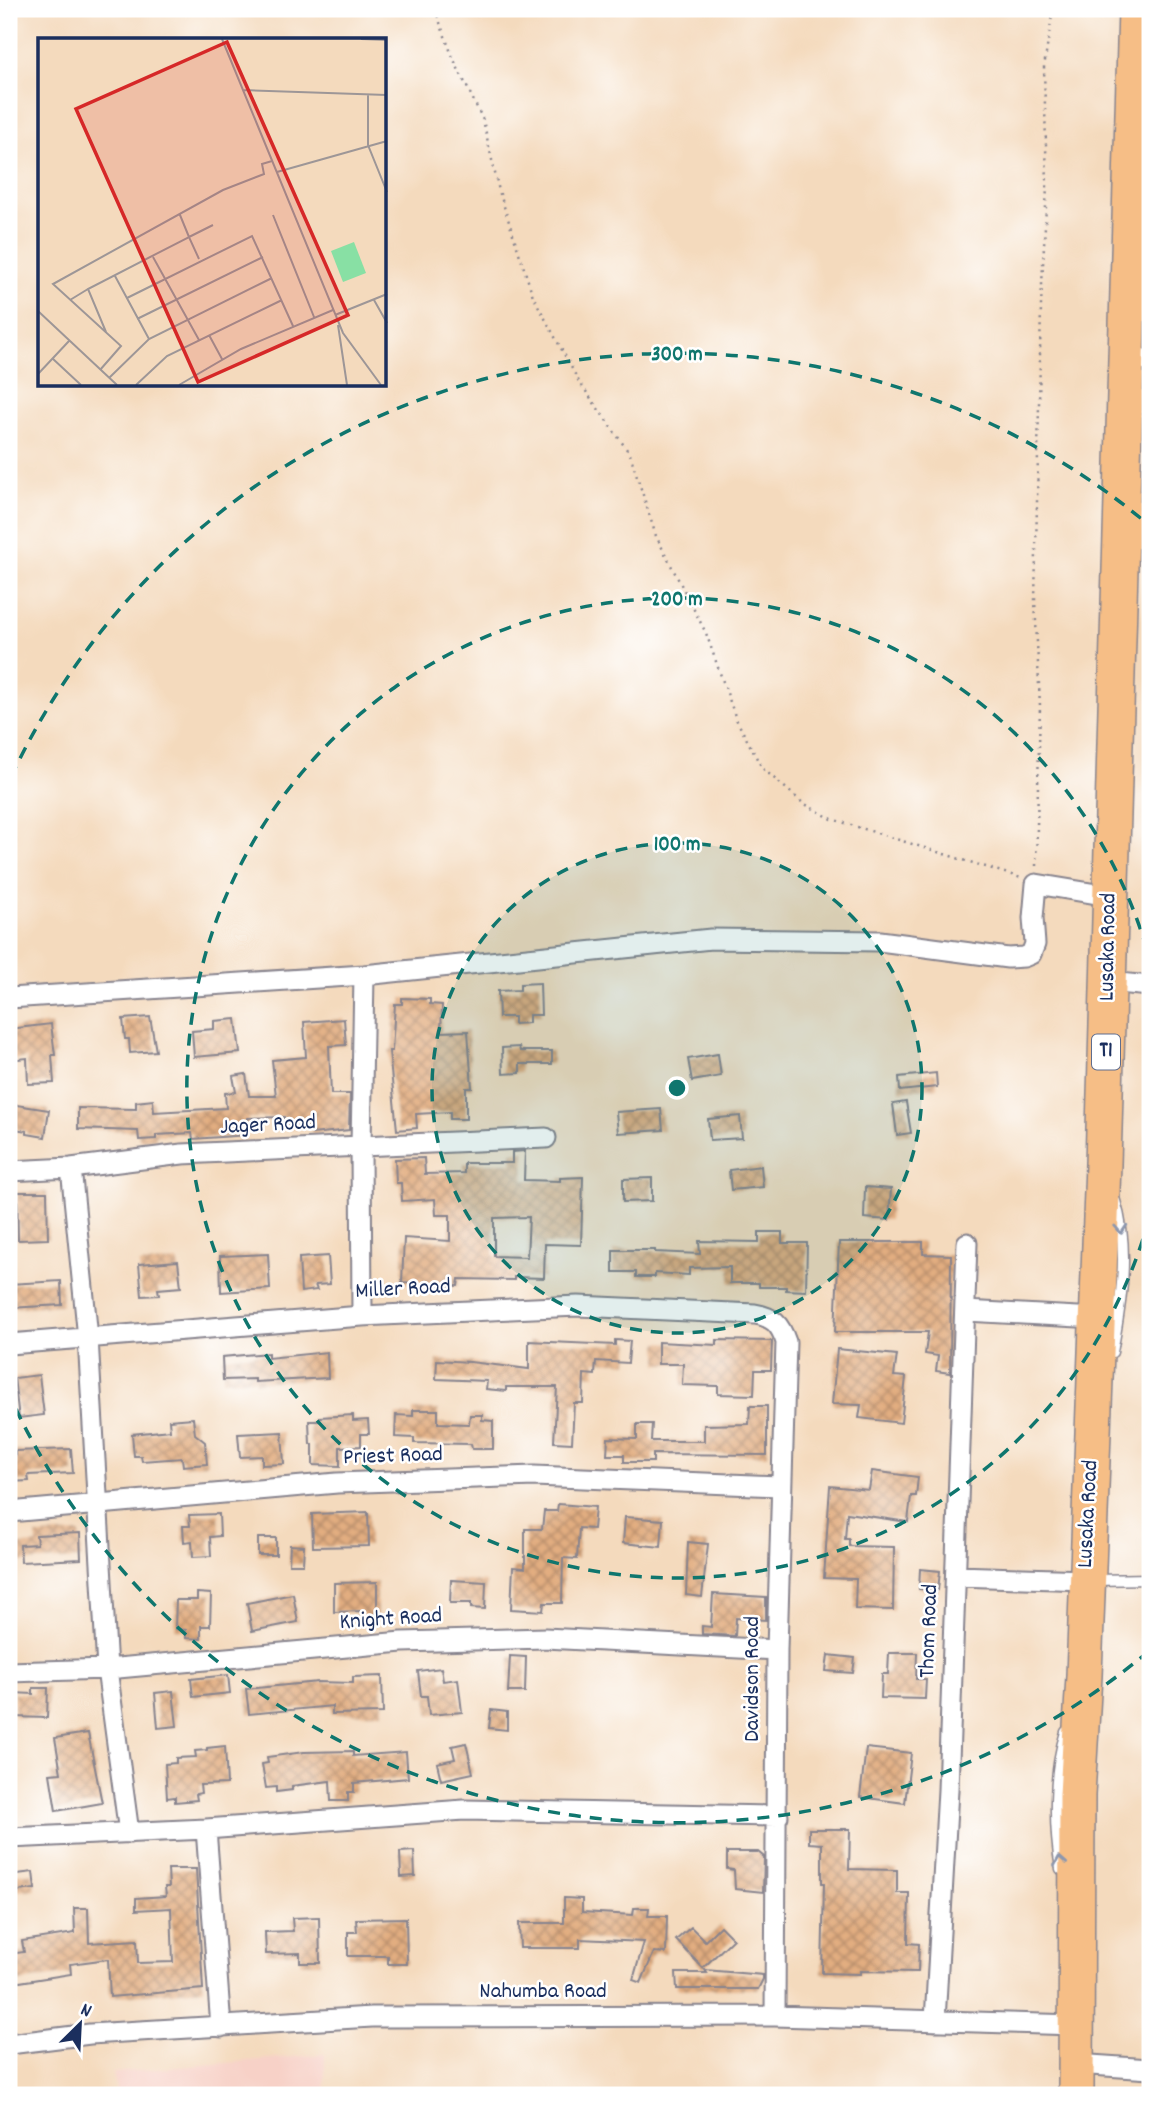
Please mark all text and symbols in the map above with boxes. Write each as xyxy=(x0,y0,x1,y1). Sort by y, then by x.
inset map xyxy=(38,38,387,387)
text: 300 m xyxy=(651,341,703,371)
text: 200 m xyxy=(651,586,703,616)
text: 100 m xyxy=(654,831,700,861)
street label: Lusaka Road xyxy=(1092,893,1126,1001)
road number: T1 xyxy=(1092,1034,1120,1070)
centre of rings xyxy=(665,1076,689,1100)
street label: Jager Road xyxy=(219,1107,317,1145)
one-way arrow xyxy=(1113,1224,1128,1235)
street label: Miller Road xyxy=(354,1271,452,1309)
street label: Priest Road xyxy=(343,1439,443,1475)
street label: Lusaka Road xyxy=(1070,1459,1108,1569)
street label: Thom Road xyxy=(912,1583,948,1679)
street label: Knight Road xyxy=(339,1600,443,1640)
street label: Davidson Road xyxy=(737,1616,770,1742)
one-way arrow xyxy=(1053,1855,1068,1867)
street label: Nahumba Road xyxy=(479,1976,607,2009)
north arrow xyxy=(46,1988,116,2058)
text: N xyxy=(76,1997,95,2026)

